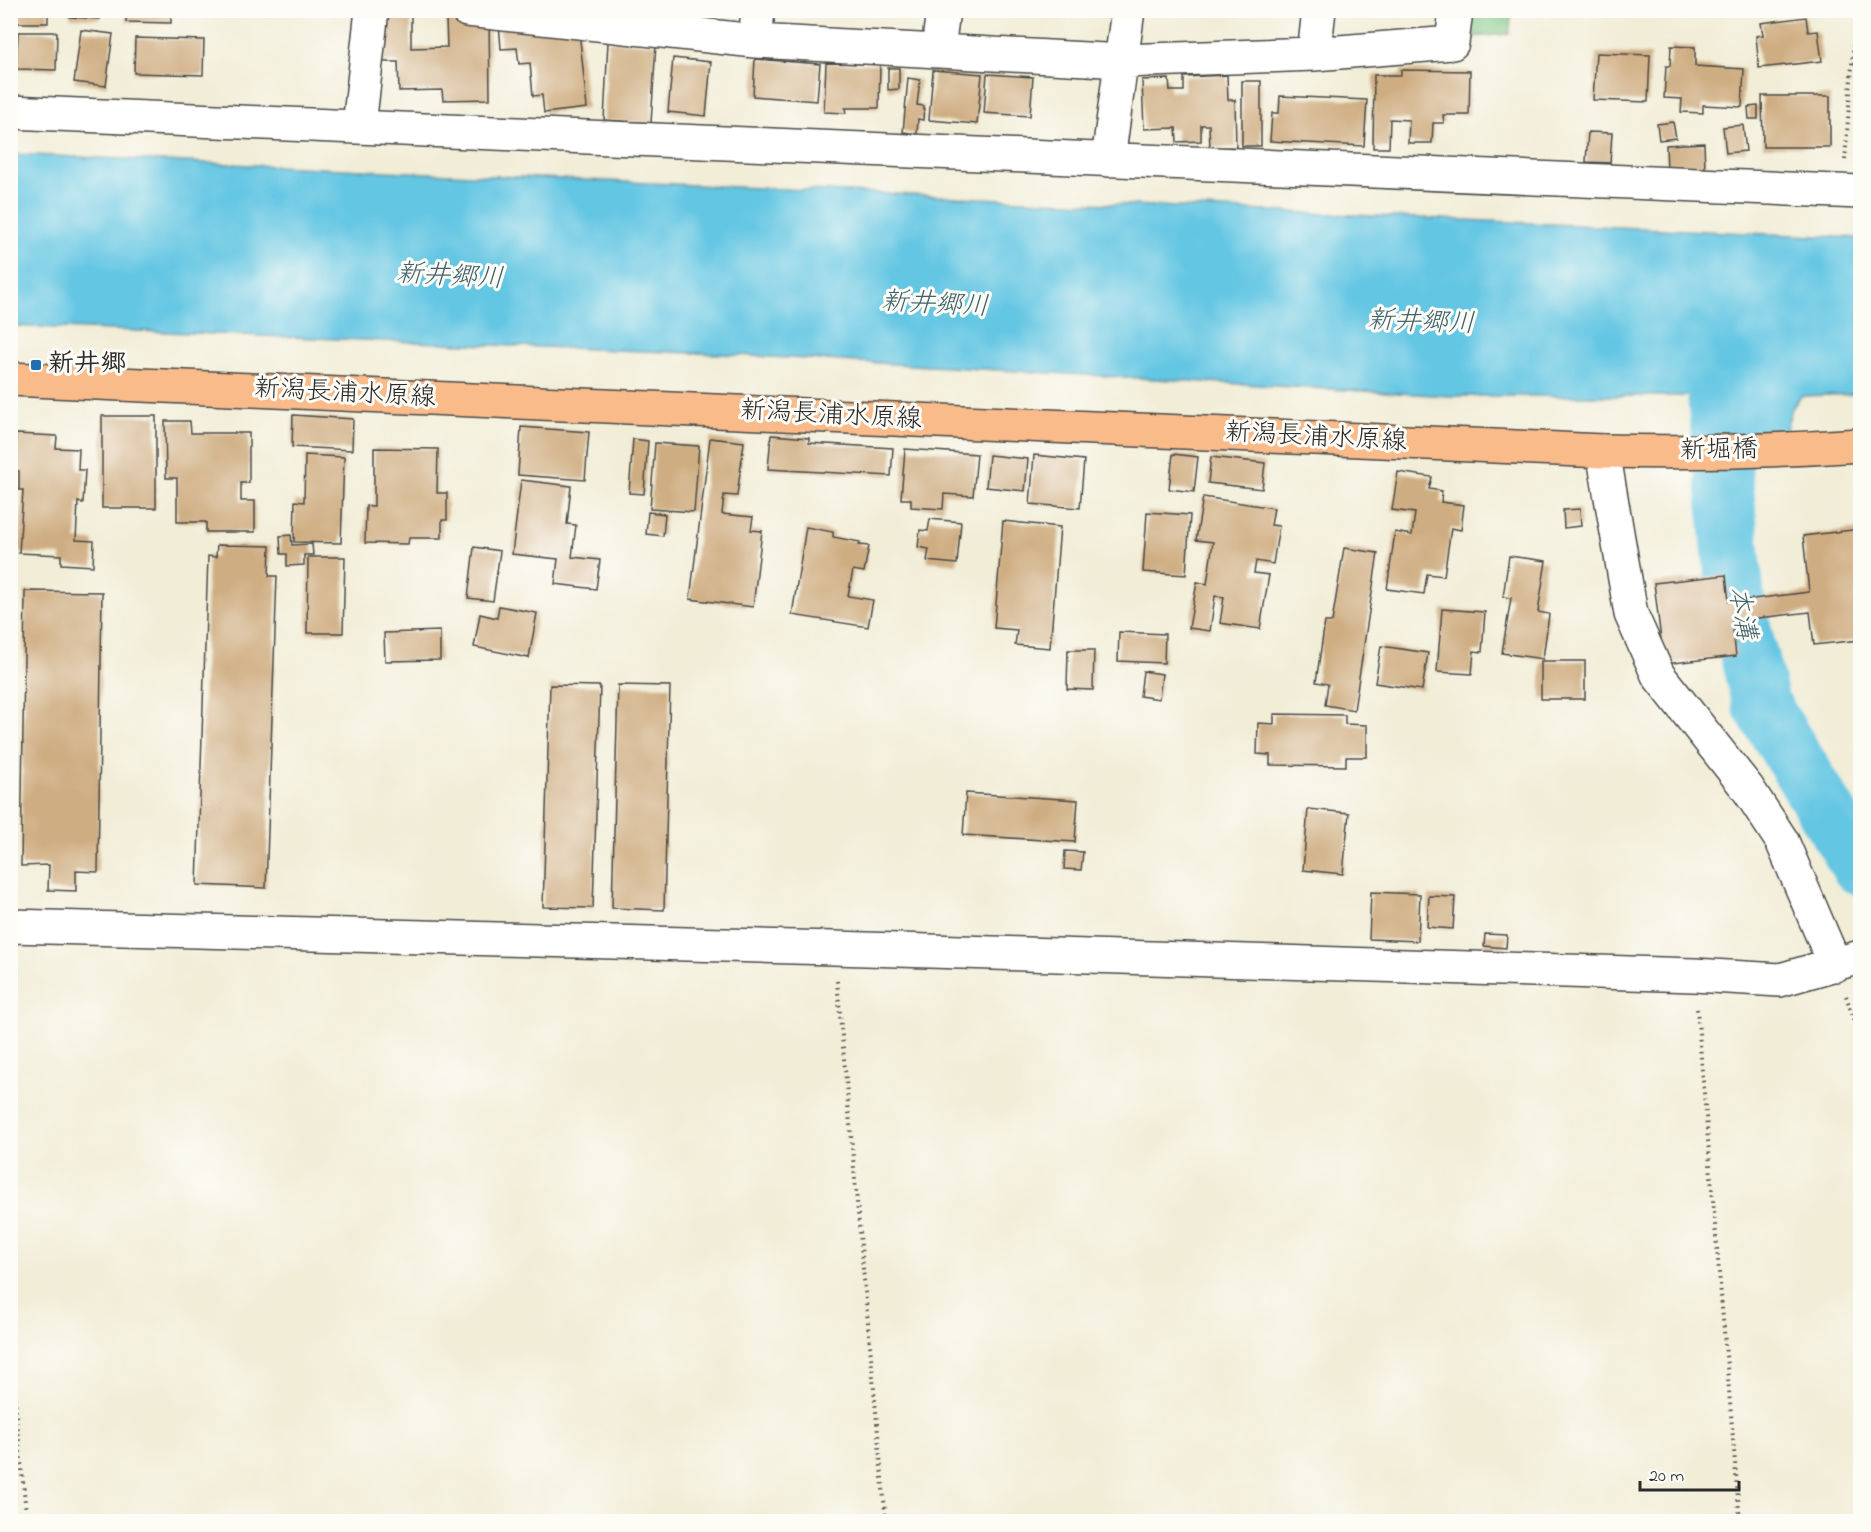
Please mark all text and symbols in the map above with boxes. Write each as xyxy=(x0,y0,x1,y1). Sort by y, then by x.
water label: 新井郷川 xyxy=(395,255,505,299)
water label: 新井郷川 xyxy=(880,283,990,327)
water label: 新井郷川 xyxy=(1366,302,1476,344)
place label: 新井郷 xyxy=(48,346,126,384)
marker: 新井郷 xyxy=(29,358,43,372)
street label: 新潟長浦水原線 xyxy=(253,370,437,418)
street label: 新潟長浦水原線 xyxy=(739,392,923,440)
street label: 新潟長浦水原線 xyxy=(1224,414,1408,462)
street label: 新堀橋 xyxy=(1680,431,1758,471)
water label: 本溝 xyxy=(1717,583,1766,645)
scale bar xyxy=(1640,1454,1739,1492)
text: 20 m xyxy=(1649,1464,1684,1490)

